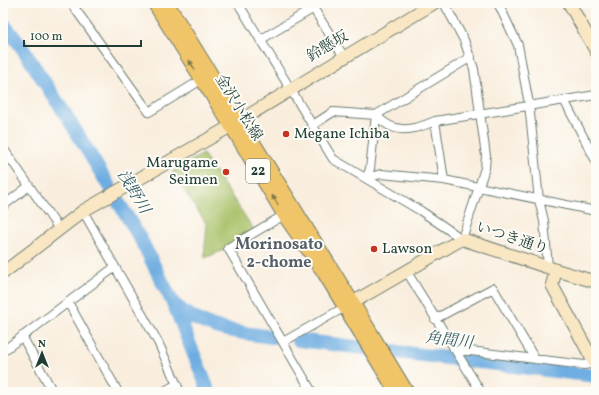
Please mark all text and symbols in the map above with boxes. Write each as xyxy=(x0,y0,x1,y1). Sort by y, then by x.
scale bar xyxy=(24,22,141,48)
street label: 鈴懸坂 xyxy=(303,26,353,68)
text: 100 m xyxy=(30,29,63,45)
one-way arrow xyxy=(188,60,196,70)
street label: 金沢小松線 xyxy=(209,71,267,145)
place label: Megane Ichiba xyxy=(294,124,390,145)
marker: Megane Ichiba xyxy=(281,129,291,139)
place label: Marugame Seimen xyxy=(146,153,218,191)
road number: 22 xyxy=(246,159,270,183)
water label: 浅野川 xyxy=(111,166,156,220)
marker: Marugame Seimen xyxy=(221,167,231,177)
one-way arrow xyxy=(271,195,279,205)
street label: いつき通り xyxy=(473,217,551,261)
district label: Morinosato 2-chome xyxy=(235,234,323,274)
place label: Lawson xyxy=(382,239,432,260)
marker: Lawson xyxy=(369,244,379,254)
water label: 角間川 xyxy=(424,327,476,355)
north arrow xyxy=(22,333,62,373)
text: N xyxy=(38,337,46,352)

